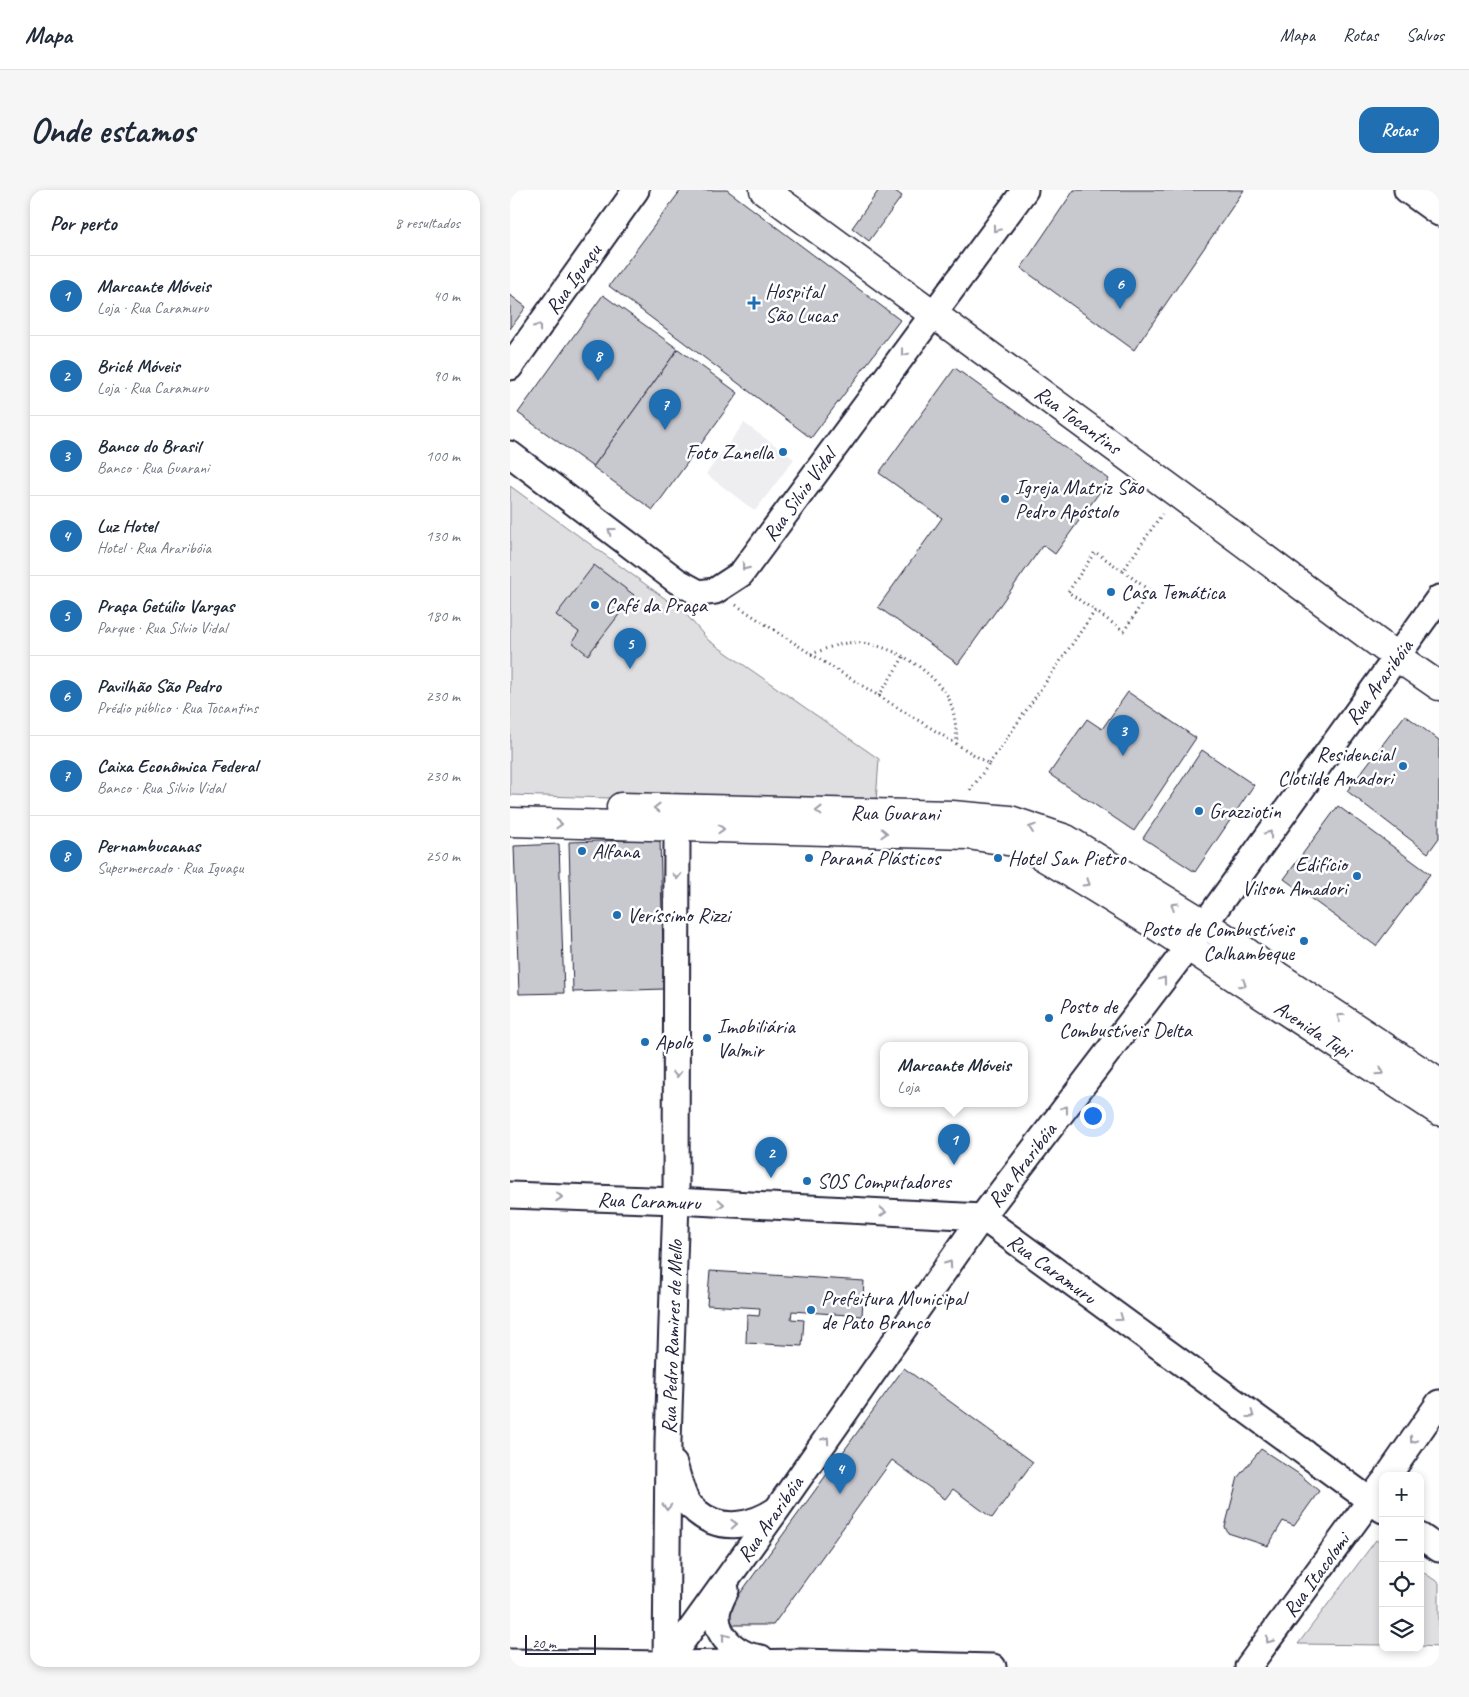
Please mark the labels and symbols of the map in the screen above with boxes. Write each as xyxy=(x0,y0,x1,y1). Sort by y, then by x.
one-way arrow xyxy=(993,223,1002,233)
street label: Rua Iguaçu xyxy=(539,238,607,319)
pin: 6 xyxy=(1104,268,1136,309)
place label: Hospital São Lucas xyxy=(765,278,839,328)
marker: Hospital São Lucas xyxy=(747,296,761,310)
one-way arrow xyxy=(532,323,541,333)
pin: 8 xyxy=(582,340,614,381)
one-way arrow xyxy=(902,347,910,356)
street label: Rua Tocantins xyxy=(1030,380,1128,461)
pin: 7 xyxy=(649,389,681,430)
place label: Foto Zanella xyxy=(686,439,775,465)
street label: Rua Silvio Vidal xyxy=(757,441,843,546)
marker: Foto Zanella xyxy=(777,446,789,458)
place label: Igreja Matriz São Pedro Apóstolo xyxy=(1015,474,1145,524)
marker: Igreja Matriz São Pedro Apóstolo xyxy=(999,493,1011,505)
one-way arrow xyxy=(608,528,617,536)
one-way arrow xyxy=(742,562,751,571)
place label: Casa Temática xyxy=(1121,579,1227,605)
marker: Casa Temática xyxy=(1105,586,1117,598)
place label: Café da Praça xyxy=(605,592,709,618)
marker: Café da Praça xyxy=(589,599,601,611)
pin: 5 xyxy=(614,628,646,669)
street label: Rua Araribóia xyxy=(1339,633,1419,730)
pin: 3 xyxy=(1107,715,1139,756)
place label: Residencial Clotilde Amadori xyxy=(1278,741,1396,791)
marker: Residencial Clotilde Amadori xyxy=(1397,760,1409,772)
place label: Grazziotin xyxy=(1209,798,1281,824)
street label: Rua Guarani xyxy=(850,799,943,827)
one-way arrow xyxy=(652,802,660,813)
marker: Grazziotin xyxy=(1193,805,1205,817)
one-way arrow xyxy=(815,806,823,817)
one-way arrow xyxy=(555,818,563,829)
one-way arrow xyxy=(717,823,725,834)
one-way arrow xyxy=(1029,823,1037,833)
one-way arrow xyxy=(880,828,888,838)
one-way arrow xyxy=(1263,830,1272,840)
place label: Alfana xyxy=(592,838,641,864)
marker: Alfana xyxy=(576,845,588,857)
place label: Paraná Plásticos xyxy=(819,845,942,871)
place label: Hotel San Pietro xyxy=(1008,845,1127,871)
place label: Edifício Vilson Amadori xyxy=(1242,851,1350,901)
marker: Paraná Plásticos xyxy=(803,852,815,864)
marker: Hotel San Pietro xyxy=(992,852,1004,864)
marker: Edifício Vilson Amadori xyxy=(1351,870,1363,882)
one-way arrow xyxy=(672,872,682,880)
one-way arrow xyxy=(1082,876,1091,886)
place label: Veríssimo Rizzi xyxy=(627,902,733,928)
one-way arrow xyxy=(1171,902,1180,912)
marker: Veríssimo Rizzi xyxy=(611,909,623,921)
place label: Posto de Combustíveis Calhambeque xyxy=(1142,916,1296,966)
marker: Posto de Combustíveis Calhambeque xyxy=(1298,935,1310,947)
one-way arrow xyxy=(1158,977,1166,986)
one-way arrow xyxy=(1238,977,1247,987)
place label: Posto de Combustíveis Delta xyxy=(1059,993,1193,1043)
street label: Avenida Tupi xyxy=(1269,994,1359,1065)
marker: Posto de Combustíveis Delta xyxy=(1043,1012,1055,1024)
place label: Imobiliária Valmir xyxy=(717,1013,796,1063)
one-way arrow xyxy=(1336,1014,1345,1024)
place label: Apolo xyxy=(655,1029,694,1055)
marker: Imobiliária Valmir xyxy=(701,1032,713,1044)
marker: Apolo xyxy=(639,1036,651,1048)
one-way arrow xyxy=(1374,1066,1383,1076)
one-way arrow xyxy=(672,1070,682,1078)
your location xyxy=(1080,1103,1106,1129)
one-way arrow xyxy=(1059,1106,1067,1115)
street label: Rua Araribóia xyxy=(982,1116,1063,1212)
pin: 1 xyxy=(938,1124,970,1165)
pin: 2 xyxy=(755,1137,787,1178)
place label: SOS Computadores xyxy=(817,1168,953,1194)
marker: SOS Computadores xyxy=(801,1175,813,1187)
street label: Rua Caramuru xyxy=(597,1186,702,1216)
one-way arrow xyxy=(555,1192,563,1202)
one-way arrow xyxy=(717,1198,725,1209)
one-way arrow xyxy=(880,1207,888,1218)
street label: Rua Caramuru xyxy=(1003,1228,1102,1311)
street label: Rua Pedro Ramires de Mello xyxy=(656,1238,688,1434)
one-way arrow xyxy=(943,1260,952,1270)
place label: Prefeitura Municipal de Pato Branco xyxy=(821,1285,969,1335)
marker: Prefeitura Municipal de Pato Branco xyxy=(805,1304,817,1316)
one-way arrow xyxy=(1114,1313,1123,1321)
one-way arrow xyxy=(1245,1409,1254,1417)
one-way arrow xyxy=(1410,1434,1419,1443)
one-way arrow xyxy=(820,1436,829,1446)
pin: 4 xyxy=(824,1453,856,1494)
street label: Rua Araribóia xyxy=(731,1470,810,1567)
one-way arrow xyxy=(662,1504,672,1511)
one-way arrow xyxy=(730,1519,738,1530)
street label: Rua Itacolomi xyxy=(1277,1525,1357,1622)
scale bar xyxy=(525,1632,596,1655)
one-way arrow xyxy=(722,1633,731,1643)
one-way arrow xyxy=(1265,1634,1275,1643)

